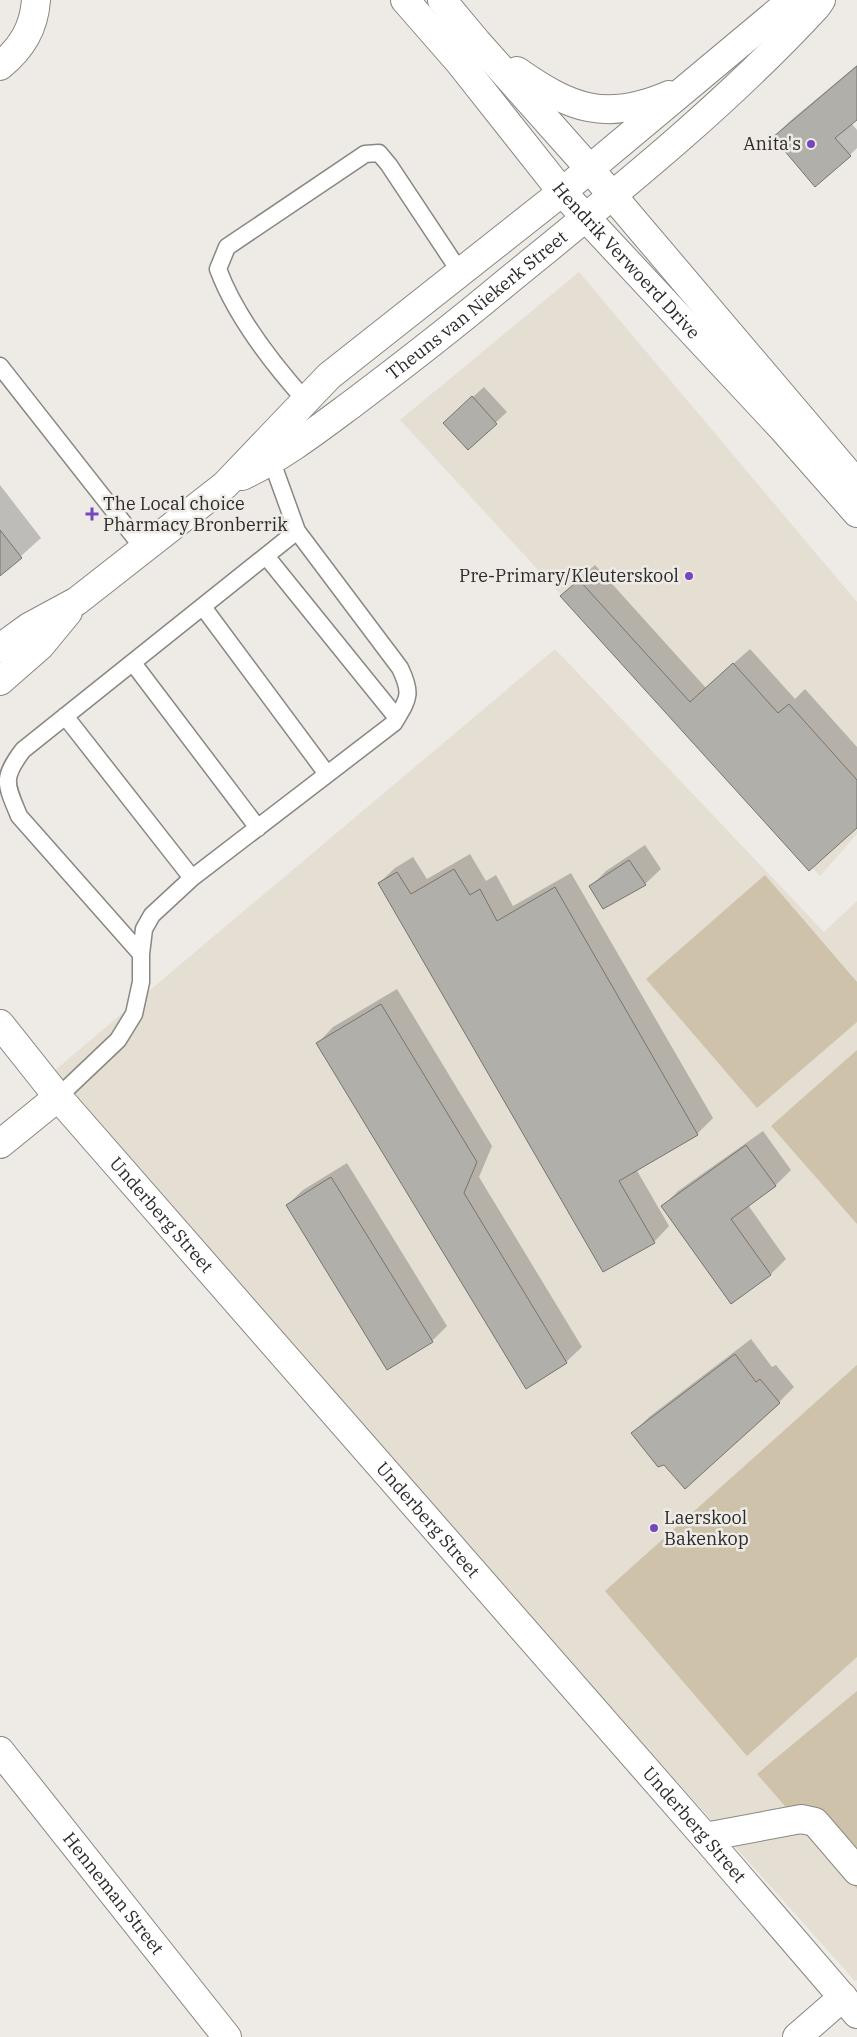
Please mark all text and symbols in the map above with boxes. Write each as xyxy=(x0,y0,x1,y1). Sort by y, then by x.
place label: Anita's xyxy=(743,132,801,155)
marker: Anita's xyxy=(805,138,817,150)
street label: Hendrik Verwoerd Drive xyxy=(548,177,705,344)
street label: Theuns van Niekerk Street xyxy=(382,225,572,385)
place label: The Local choice Pharmacy Bronberrik xyxy=(103,492,288,536)
marker: The Local choice Pharmacy Bronberrik xyxy=(85,507,99,521)
place label: Pre-Primary/Kleuterskool xyxy=(459,564,679,587)
marker: Pre-Primary/Kleuterskool xyxy=(683,570,695,582)
street label: Underberg Street xyxy=(105,1152,218,1277)
street label: Underberg Street xyxy=(371,1457,485,1582)
place label: Laerskool Bakenkop xyxy=(664,1506,749,1550)
marker: Laerskool Bakenkop xyxy=(648,1522,660,1534)
street label: Underberg Street xyxy=(638,1762,751,1887)
street label: Henneman Street xyxy=(58,1827,169,1959)

